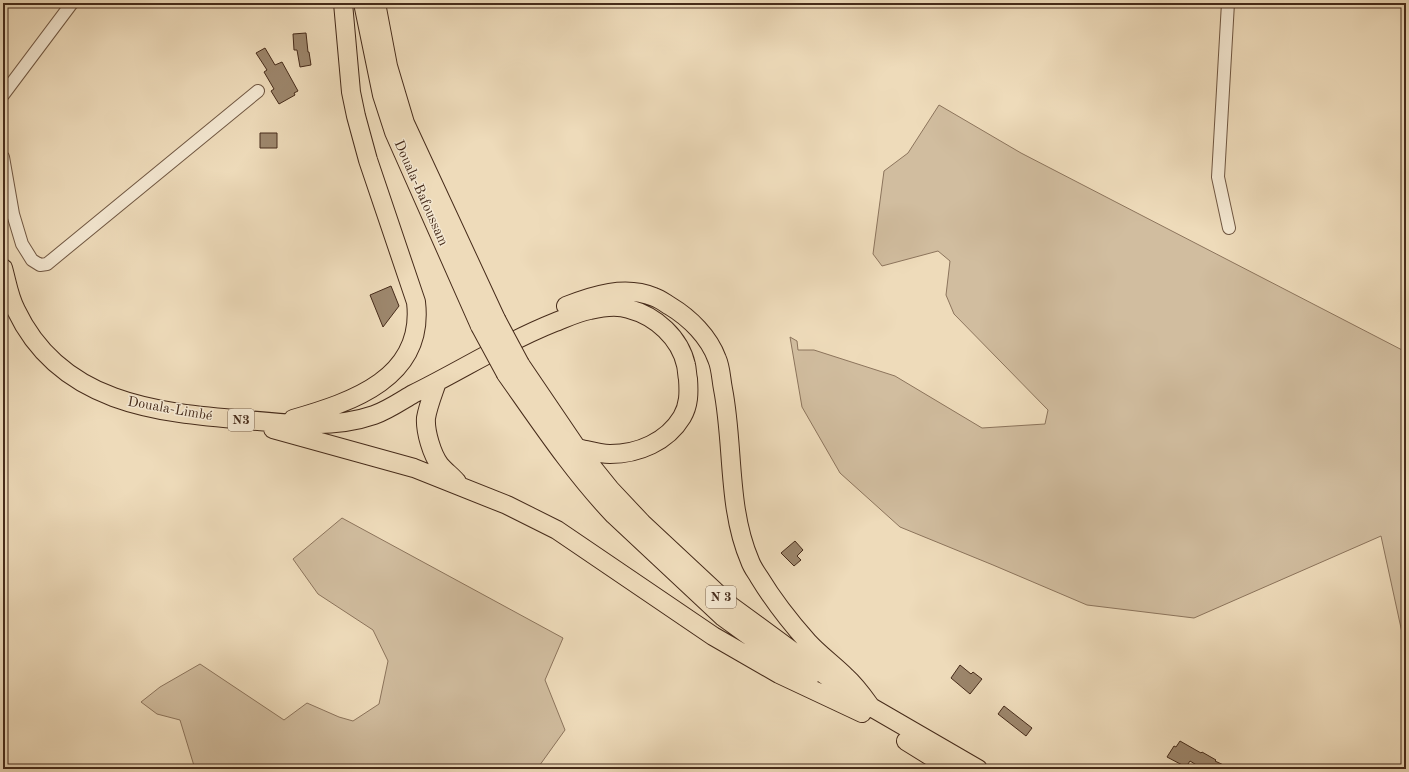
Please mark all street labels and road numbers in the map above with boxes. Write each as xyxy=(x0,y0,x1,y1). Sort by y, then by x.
street label: Douala-Bafoussam xyxy=(391,138,451,248)
street label: Douala-Limbé xyxy=(126,395,214,423)
road number: N3 xyxy=(228,409,254,431)
road number: N 3 xyxy=(706,586,736,608)

